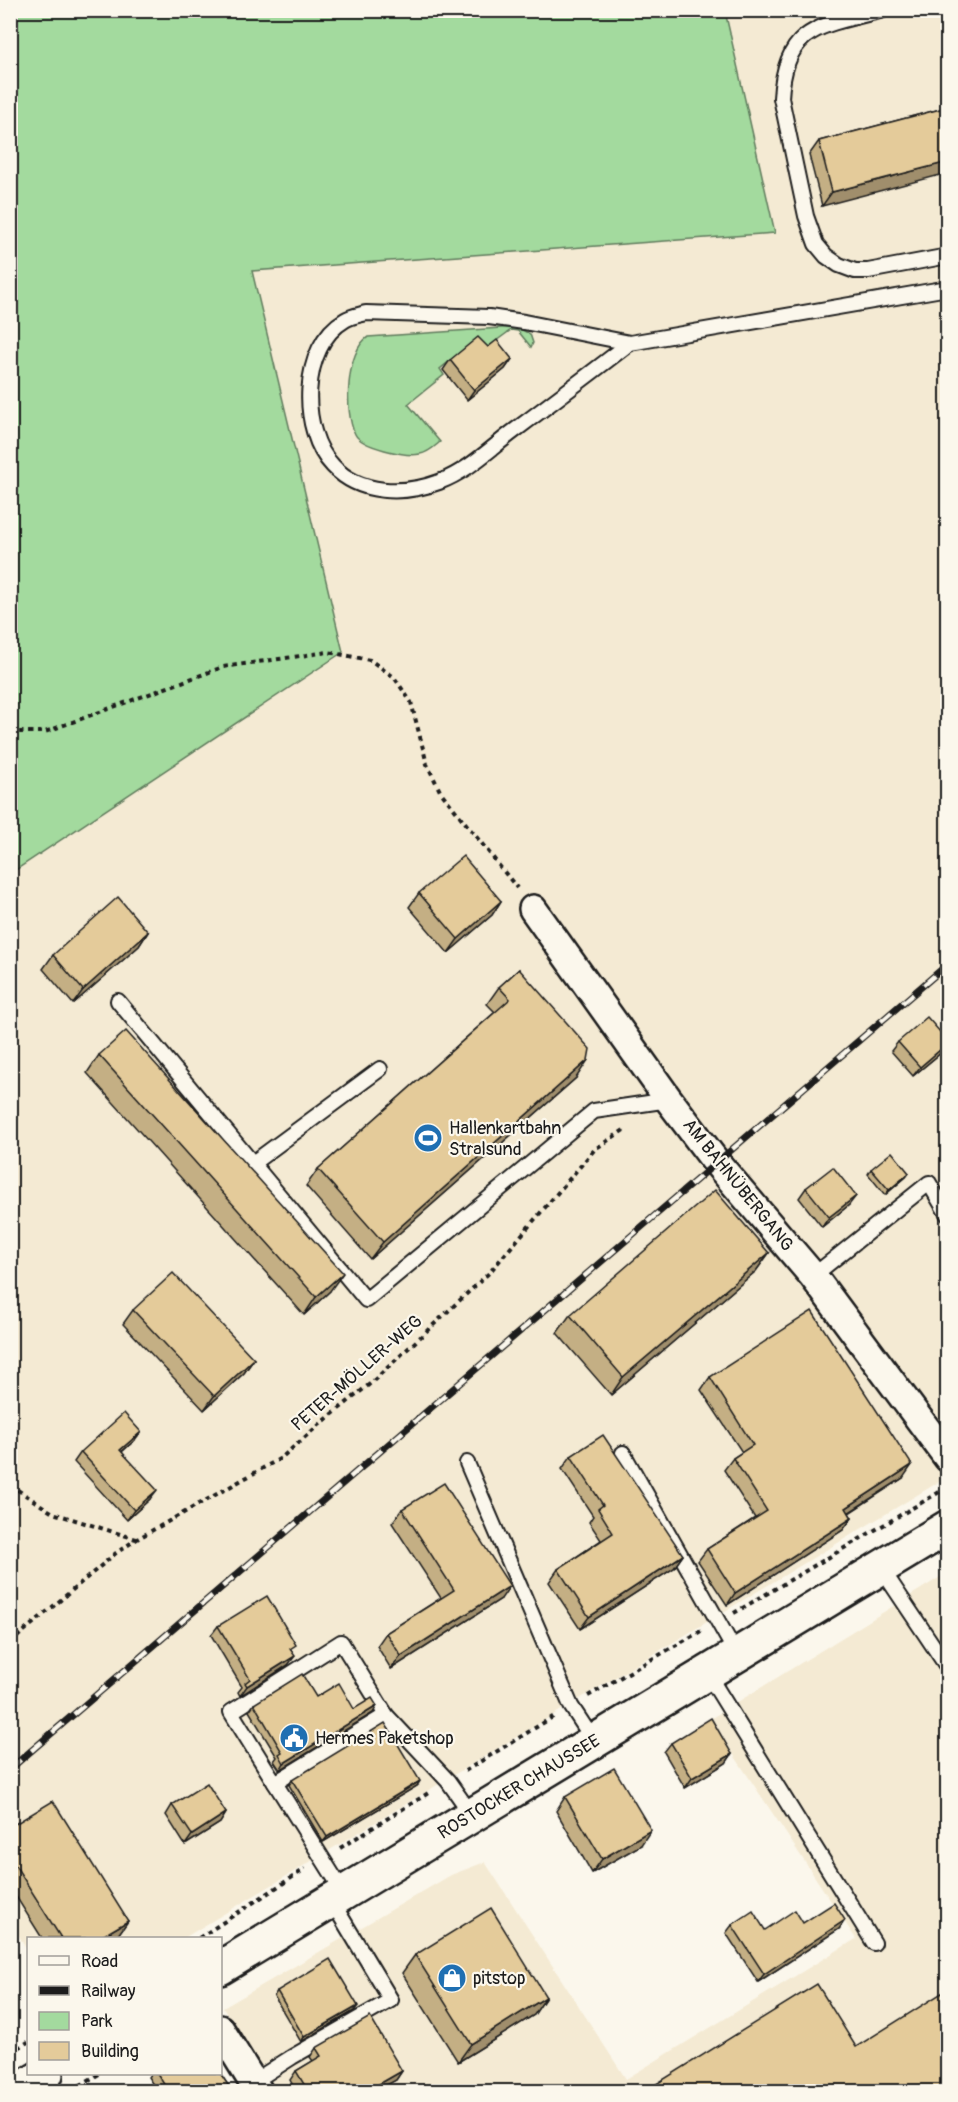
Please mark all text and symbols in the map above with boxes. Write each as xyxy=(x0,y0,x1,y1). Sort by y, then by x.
street label: AM BAHNÜBERGANG xyxy=(677,1114,799,1256)
place label: Hallenkartbahn Stralsund xyxy=(449,1117,561,1161)
sports icon: Hallenkartbahn Stralsund xyxy=(412,1122,444,1154)
street label: PETER-MÖLLER-WEG xyxy=(287,1310,427,1436)
public building icon: Hermes Paketshop xyxy=(278,1722,310,1754)
place label: Hermes Paketshop xyxy=(315,1727,454,1750)
street label: ROSTOCKER CHAUSSEE xyxy=(434,1729,604,1845)
legend xyxy=(27,1937,222,2075)
text: Road xyxy=(81,1950,118,1973)
shop icon: pitstop xyxy=(436,1962,468,1994)
place label: pitstop xyxy=(473,1967,526,1990)
text: Railway xyxy=(81,1980,136,2003)
text: Park xyxy=(81,2010,113,2033)
text: Building xyxy=(81,2040,139,2063)

